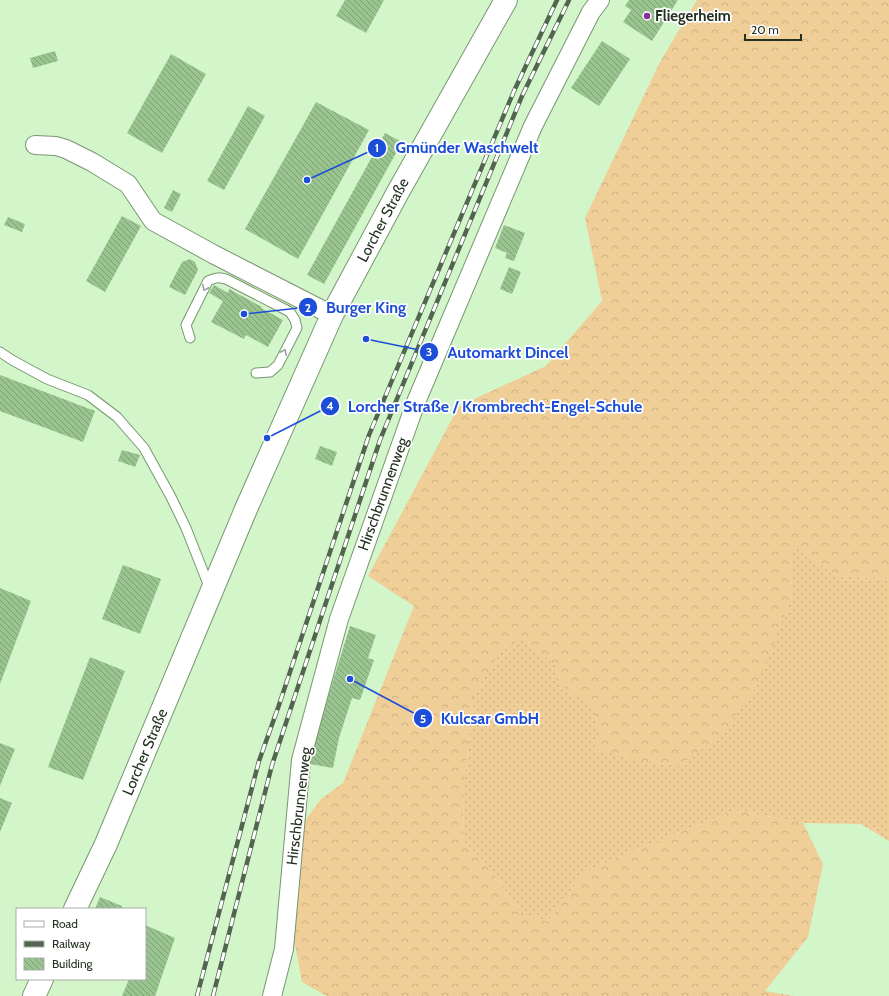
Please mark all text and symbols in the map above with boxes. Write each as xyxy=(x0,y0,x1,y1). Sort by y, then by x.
place label: Fliegerheim xyxy=(655,7,731,25)
marker: Fliegerheim xyxy=(642,11,652,21)
scale bar xyxy=(745,16,801,42)
text: 20 m xyxy=(751,22,779,37)
callout: Gmünder Waschwelt xyxy=(367,134,546,162)
text: Gmünder Waschwelt xyxy=(395,138,539,157)
text: 1 xyxy=(375,140,379,155)
street label: Lorcher Straße xyxy=(353,175,413,265)
one-way arrow xyxy=(202,284,209,292)
callout: Burger King xyxy=(298,293,414,321)
text: Burger King xyxy=(326,298,406,317)
text: 2 xyxy=(305,300,311,315)
callout: Automarkt Dincel xyxy=(419,338,576,366)
text: Automarkt Dincel xyxy=(448,343,568,362)
text: 3 xyxy=(426,344,432,359)
one-way arrow xyxy=(280,349,287,357)
callout: Lorcher Straße / Krombrecht-Engel-Schule xyxy=(320,392,651,420)
text: Lorcher Straße / Krombrecht-Engel-Schule xyxy=(348,397,642,416)
text: 4 xyxy=(326,398,334,413)
street label: Hirschbrunnenweg xyxy=(354,434,412,553)
callout: Kulcsar GmbH xyxy=(413,704,547,732)
street label: Lorcher Straße xyxy=(119,706,171,798)
text: Kulcsar GmbH xyxy=(441,709,539,728)
text: 5 xyxy=(420,711,426,726)
street label: Hirschbrunnenweg xyxy=(283,745,315,866)
legend xyxy=(16,908,146,980)
text: Road xyxy=(52,916,78,931)
text: Railway xyxy=(52,936,90,951)
text: Building xyxy=(52,956,94,971)

